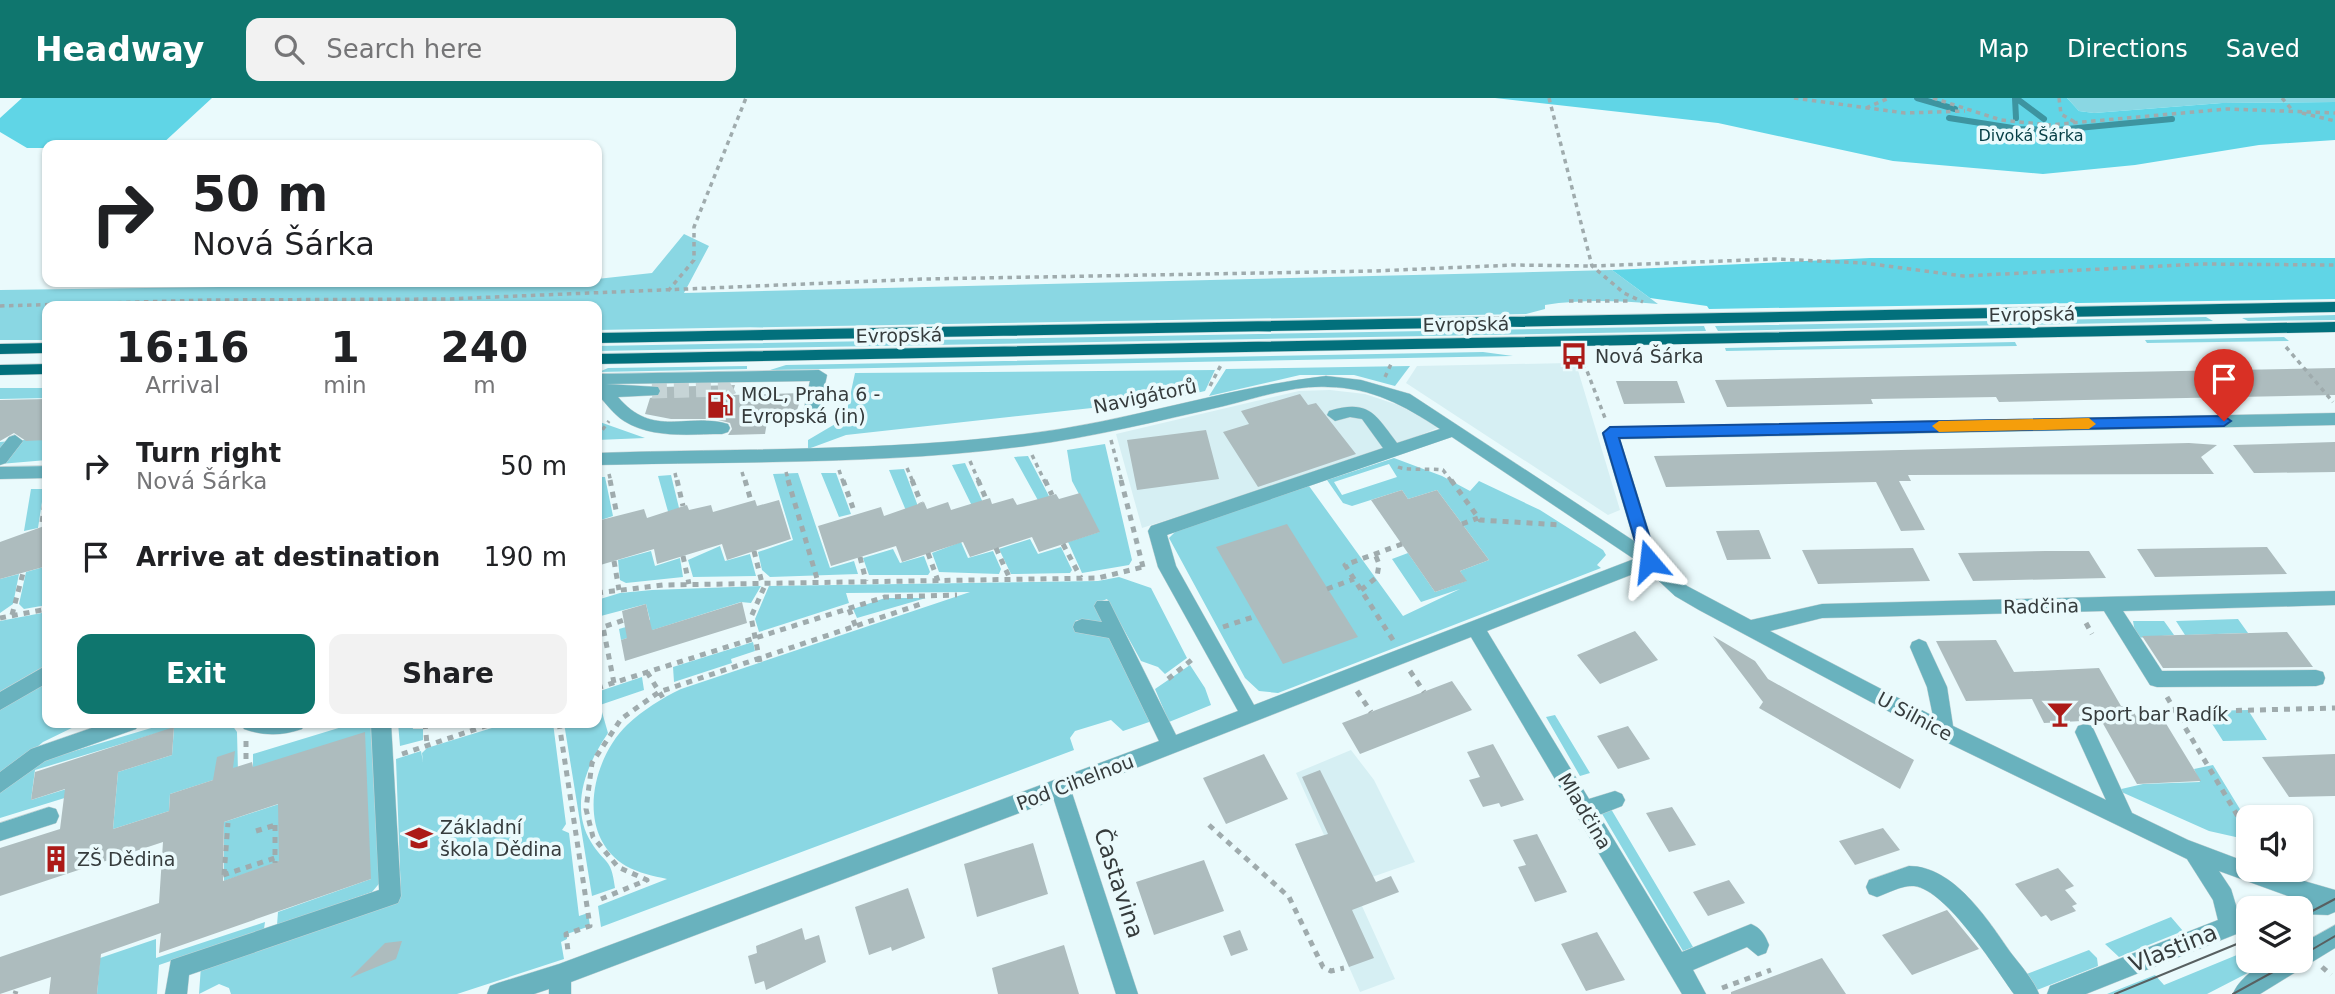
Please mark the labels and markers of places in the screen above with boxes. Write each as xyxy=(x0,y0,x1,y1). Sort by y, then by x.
bus stop icon: Nová Šárka xyxy=(1559,341,1589,371)
place label: Nová Šárka xyxy=(1595,344,1704,367)
pin xyxy=(2194,349,2254,421)
place label: MOL, Praha 6 - Evropská (in) xyxy=(741,383,880,427)
fuel station icon: MOL, Praha 6 - Evropská (in) xyxy=(705,390,735,420)
bar icon: Sport bar Radík xyxy=(2045,699,2075,729)
place label: Sport bar Radík xyxy=(2081,703,2228,725)
place label: Základní škola Dědina xyxy=(440,816,562,860)
school or university icon: Základní škola Dědina xyxy=(404,823,434,853)
building icon: ZŠ Dědina xyxy=(41,844,71,874)
place label: ZŠ Dědina xyxy=(77,847,175,870)

